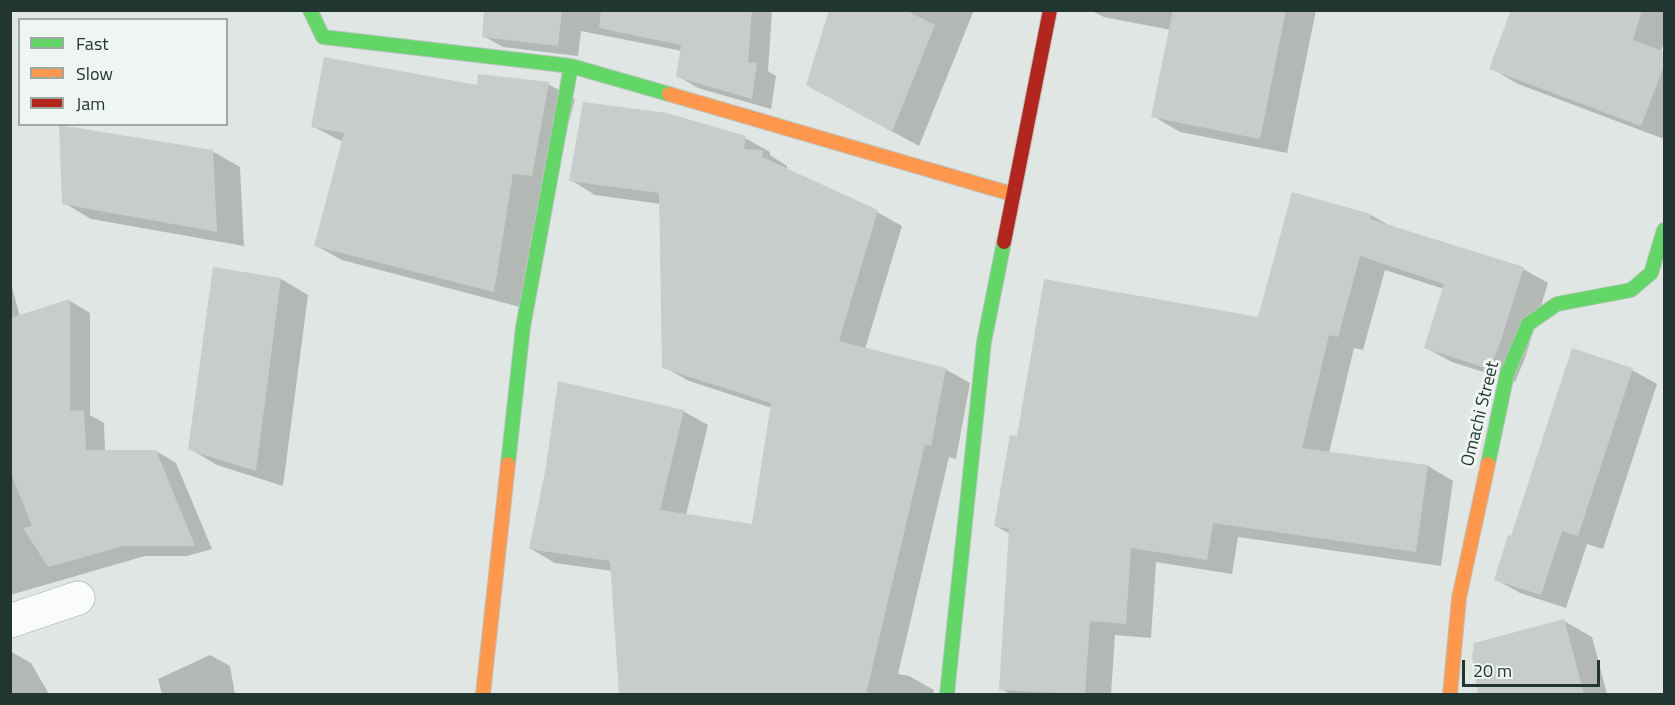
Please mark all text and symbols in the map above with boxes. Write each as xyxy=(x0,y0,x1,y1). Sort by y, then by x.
legend xyxy=(18,18,228,126)
text: Fast xyxy=(76,30,109,57)
text: Slow xyxy=(76,60,113,87)
text: Jam xyxy=(76,90,105,117)
street label: Omachi Street xyxy=(1457,359,1505,469)
scale bar xyxy=(1465,648,1603,686)
text: 20 m xyxy=(1473,657,1512,684)

